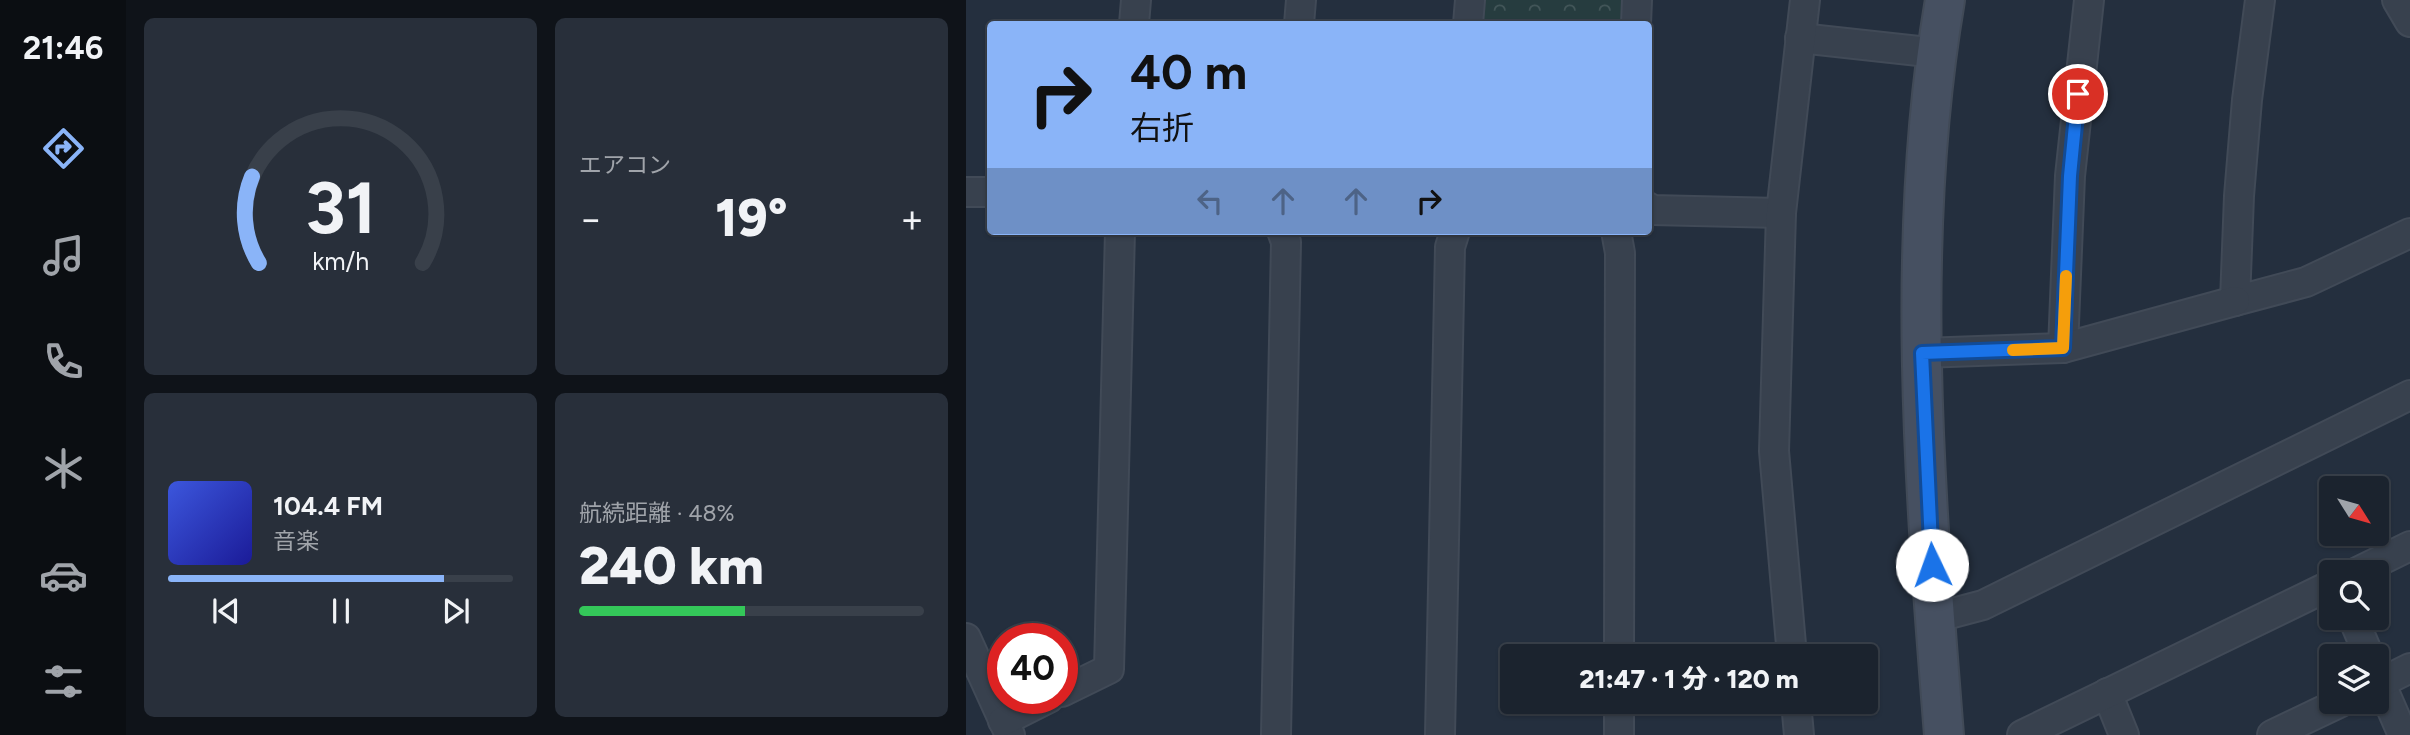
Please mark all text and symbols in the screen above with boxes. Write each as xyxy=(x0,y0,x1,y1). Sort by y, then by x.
text: 21:46 xyxy=(23,29,103,67)
text: 40 m xyxy=(1130,42,1247,101)
icon: right xyxy=(1015,49,1106,140)
pin xyxy=(2048,64,2108,124)
icon: arrive xyxy=(2059,75,2097,113)
text: 右折 xyxy=(1130,109,1194,147)
icon: directions xyxy=(39,124,88,173)
text: エアコン xyxy=(579,151,671,179)
text: 31 xyxy=(305,164,376,251)
icon: left xyxy=(1191,182,1229,220)
icon: ahead xyxy=(1264,182,1302,220)
icon: ahead xyxy=(1337,182,1375,220)
icon: right xyxy=(1410,182,1448,220)
text: 19° xyxy=(715,187,788,249)
text: − xyxy=(579,196,603,242)
text: + xyxy=(900,196,924,242)
icon: music xyxy=(39,231,88,280)
text: km/h xyxy=(312,245,369,275)
icon: phone xyxy=(39,337,88,386)
icon: climate xyxy=(39,444,88,493)
north arrow xyxy=(2319,476,2389,546)
map controls xyxy=(2319,476,2389,714)
text: 104.4 FM xyxy=(273,490,383,522)
text: 航続距離 · 48% xyxy=(579,499,735,527)
text: 音楽 xyxy=(273,527,319,555)
position arrow xyxy=(1895,528,1969,602)
text: 240 km xyxy=(579,535,764,597)
icon: car xyxy=(39,551,88,600)
button: search xyxy=(2319,560,2389,630)
icon: previous xyxy=(207,592,245,630)
icon: pause xyxy=(322,592,360,630)
icon: next xyxy=(437,592,475,630)
speed limit sign: 40 xyxy=(987,623,1078,714)
button: layers xyxy=(2319,644,2389,714)
icon: filters xyxy=(39,657,88,706)
text: 21:47 · 1 分 · 120 m xyxy=(1579,663,1799,695)

